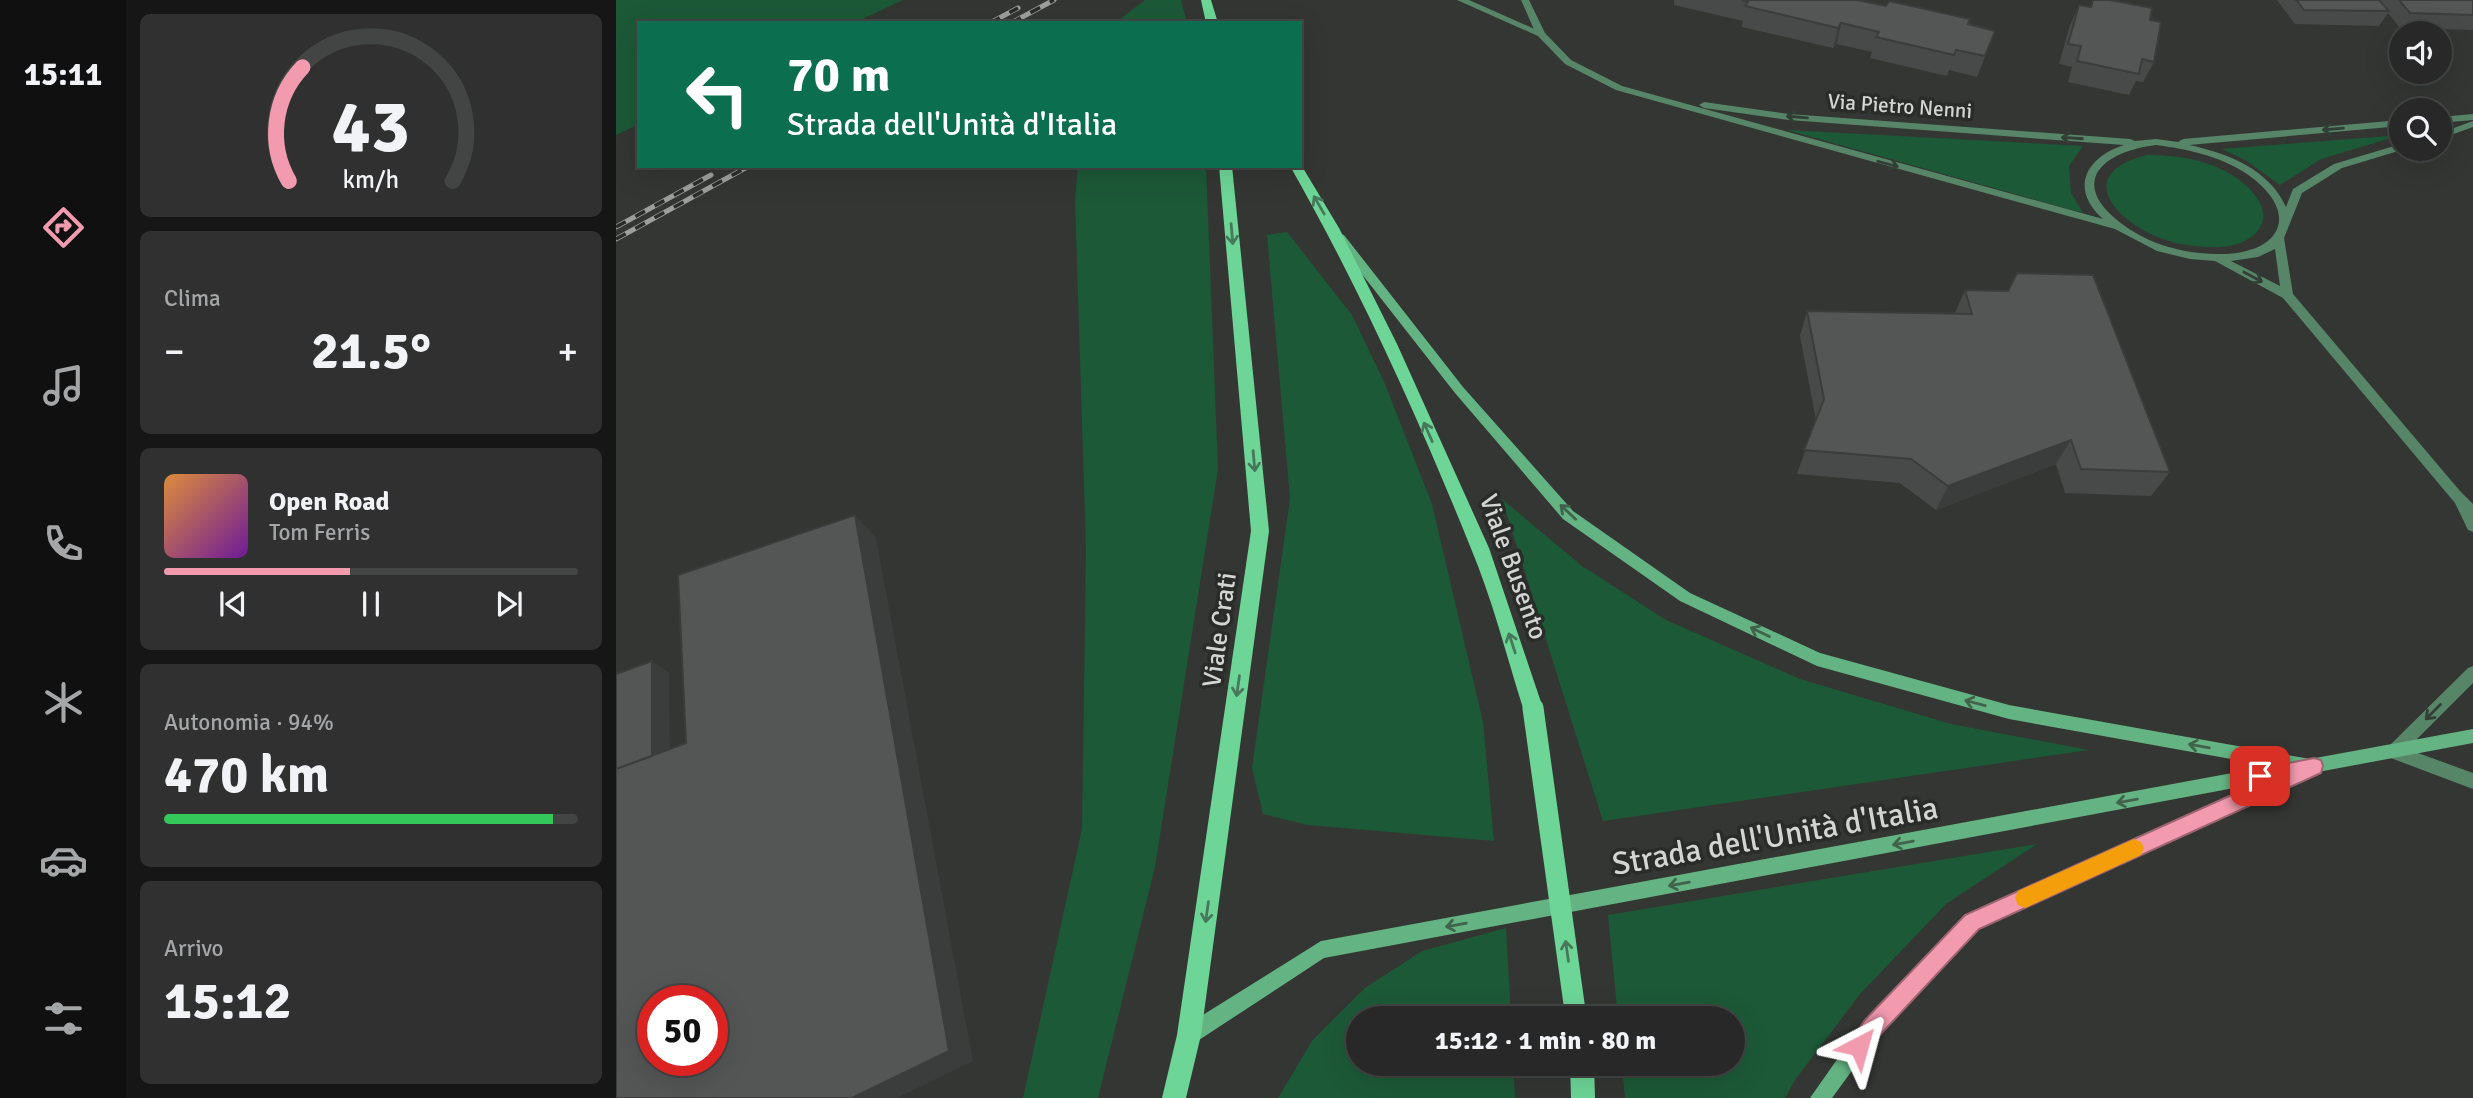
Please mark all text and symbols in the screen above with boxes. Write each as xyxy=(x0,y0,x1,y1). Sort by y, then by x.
map controls xyxy=(2389,21,2452,161)
button: sound xyxy=(2389,21,2452,84)
text: 70 m xyxy=(787,45,890,105)
icon: left xyxy=(672,49,763,140)
text: 15:11 xyxy=(24,55,102,94)
text: 43 xyxy=(332,84,410,173)
street label: Via Pietro Nenni xyxy=(1827,88,1973,124)
button: search xyxy=(2389,98,2452,161)
text: Strada dell'Unità d'Italia xyxy=(787,105,1117,144)
one-way arrow xyxy=(1786,110,1809,123)
one-way arrow xyxy=(2322,123,2345,136)
one-way arrow xyxy=(2062,131,2084,144)
one-way arrow xyxy=(1876,158,1899,171)
text: km/h xyxy=(343,164,399,195)
one-way arrow xyxy=(1311,195,1325,215)
icon: directions xyxy=(39,203,88,252)
one-way arrow xyxy=(1226,222,1239,245)
one-way arrow xyxy=(2242,270,2263,284)
text: Clima xyxy=(164,284,221,313)
text: 21.5° xyxy=(311,319,431,383)
text: − xyxy=(164,328,185,375)
text: + xyxy=(557,328,578,375)
icon: music xyxy=(39,361,88,410)
one-way arrow xyxy=(1421,421,1434,443)
one-way arrow xyxy=(1247,449,1260,471)
text: Open Road xyxy=(269,486,390,518)
street label: Viale Busento xyxy=(1472,490,1554,644)
one-way arrow xyxy=(1560,504,1577,521)
text: Tom Ferris xyxy=(269,518,370,547)
icon: phone xyxy=(39,519,88,568)
street label: Viale Crati xyxy=(1196,571,1244,689)
icon: previous xyxy=(214,585,252,623)
icon: pause xyxy=(352,585,390,623)
icon: next xyxy=(490,585,528,623)
one-way arrow xyxy=(1750,625,1771,638)
one-way arrow xyxy=(1505,632,1517,654)
one-way arrow xyxy=(1232,674,1245,697)
icon: climate xyxy=(39,678,88,727)
one-way arrow xyxy=(1965,696,1987,709)
one-way arrow xyxy=(2425,704,2442,721)
text: Autonomia · 94% xyxy=(164,708,334,737)
one-way arrow xyxy=(2188,739,2211,752)
text: 470 km xyxy=(164,743,329,807)
pin xyxy=(2230,746,2290,806)
icon: arrive xyxy=(2241,757,2279,795)
street label: Strada dell'Unità d'Italia xyxy=(1609,788,1941,884)
one-way arrow xyxy=(2116,795,2139,808)
icon: car xyxy=(39,836,88,885)
one-way arrow xyxy=(1892,836,1915,850)
one-way arrow xyxy=(1668,878,1691,891)
one-way arrow xyxy=(1200,900,1213,922)
one-way arrow xyxy=(1445,919,1467,933)
text: Arrivo xyxy=(164,934,224,963)
one-way arrow xyxy=(1560,940,1573,963)
text: 15:12 xyxy=(164,969,292,1033)
speed limit sign: 50 xyxy=(637,985,728,1076)
icon: filters xyxy=(39,994,88,1043)
position arrow xyxy=(1822,1009,1896,1083)
text: 15:12 · 1 min · 80 m xyxy=(1435,1025,1656,1057)

